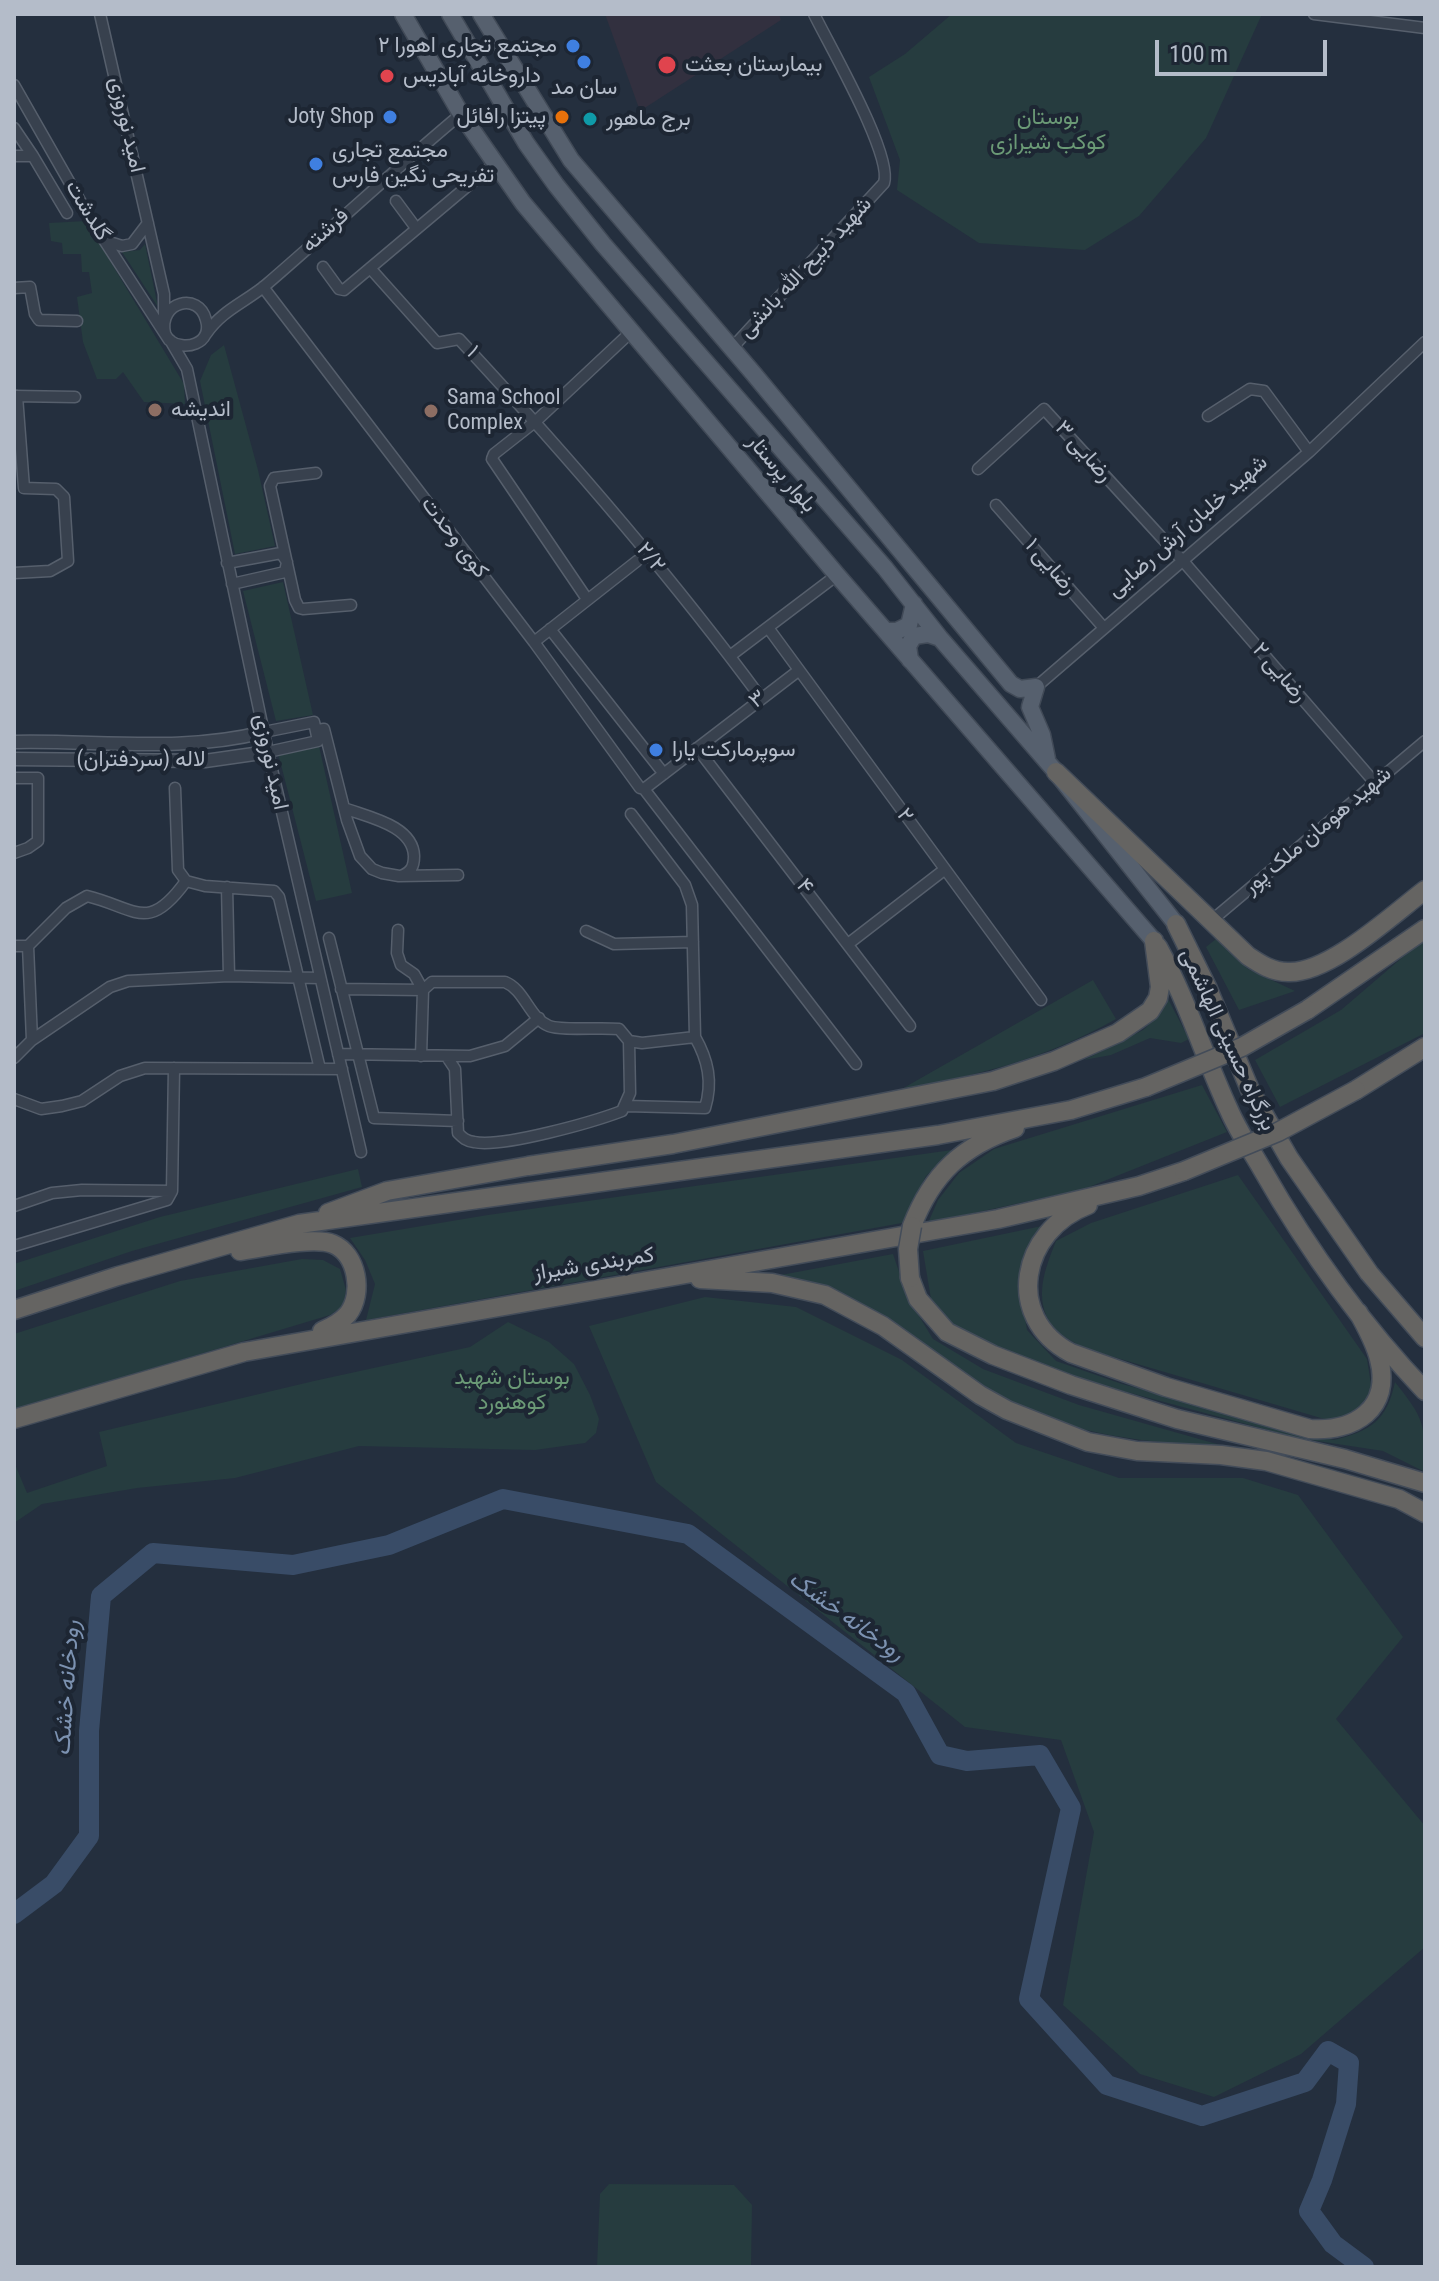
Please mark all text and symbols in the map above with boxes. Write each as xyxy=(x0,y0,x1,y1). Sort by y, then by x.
scale bar xyxy=(1159,24,1331,74)
place label: مجتمع تجاری اهورا ۲ xyxy=(378,33,557,59)
marker: مجتمع تجاری اهورا ۲ xyxy=(564,37,582,55)
text: 100 m xyxy=(1169,40,1228,68)
place label: بیمارستان بعثت xyxy=(685,52,823,78)
marker: سان مد xyxy=(575,53,593,71)
marker: بیمارستان بعثت xyxy=(656,54,678,76)
place label: داروخانه آبادیس xyxy=(403,63,541,89)
marker: داروخانه آبادیس xyxy=(378,67,396,85)
street label: امید نوروزی xyxy=(102,74,150,176)
place label: سان مد xyxy=(551,75,617,101)
place label: Joty Shop xyxy=(288,104,374,130)
place label: پیتزا رافائل xyxy=(456,104,546,130)
park label: بوستان کوکب شیرازی xyxy=(990,105,1106,156)
place label: برج ماهور xyxy=(606,106,691,132)
marker: Joty Shop xyxy=(381,108,399,126)
marker: پیتزا رافائل xyxy=(553,108,571,126)
marker: برج ماهور xyxy=(581,110,599,128)
place label: مجتمع تجاری تفریحی نگین فارس xyxy=(332,138,494,190)
marker: مجتمع تجاری تفریحی نگین فارس xyxy=(307,155,325,173)
street label: گلدشت xyxy=(59,176,115,246)
street label: شهید ذبیح الله بانشی xyxy=(734,192,878,344)
street label: فرشته xyxy=(297,203,355,259)
street label: ۱ xyxy=(460,341,484,363)
place label: Sama School Complex xyxy=(447,385,560,436)
place label: اندیشه xyxy=(171,397,231,423)
marker: اندیشه xyxy=(146,401,164,419)
marker: Sama School Complex xyxy=(422,402,440,420)
street label: رضایی ۳ xyxy=(1049,416,1117,488)
street label: بلوار پرستار xyxy=(741,429,821,519)
street label: شهید خلبان آرش رضایی xyxy=(1102,450,1274,604)
street label: کوی وحدت xyxy=(415,492,493,584)
street label: رضایی ۱ xyxy=(1019,534,1081,600)
street label: ۲/۲ xyxy=(630,538,670,578)
street label: رضایی ۲ xyxy=(1246,638,1312,708)
street label: ۳ xyxy=(744,685,772,715)
street label: امید نوروزی xyxy=(247,711,293,813)
place label: سوپرمارکت یارا xyxy=(672,737,795,763)
marker: سوپرمارکت یارا xyxy=(647,741,665,759)
street label: لاله (سردفتران) xyxy=(77,747,205,773)
street label: شهید هومان ملک پور xyxy=(1239,761,1397,901)
street label: ۲ xyxy=(890,804,918,828)
street label: ۴ xyxy=(790,874,818,900)
street label: بزرگراه حسینی الهاشمی xyxy=(1173,945,1281,1135)
street label: کمربندی شیراز xyxy=(532,1242,656,1288)
park label: بوستان شهید کوهنورد xyxy=(454,1365,570,1416)
water label: رودخانه خشک xyxy=(782,1565,910,1669)
water label: رودخانه خشک xyxy=(49,1619,87,1757)

